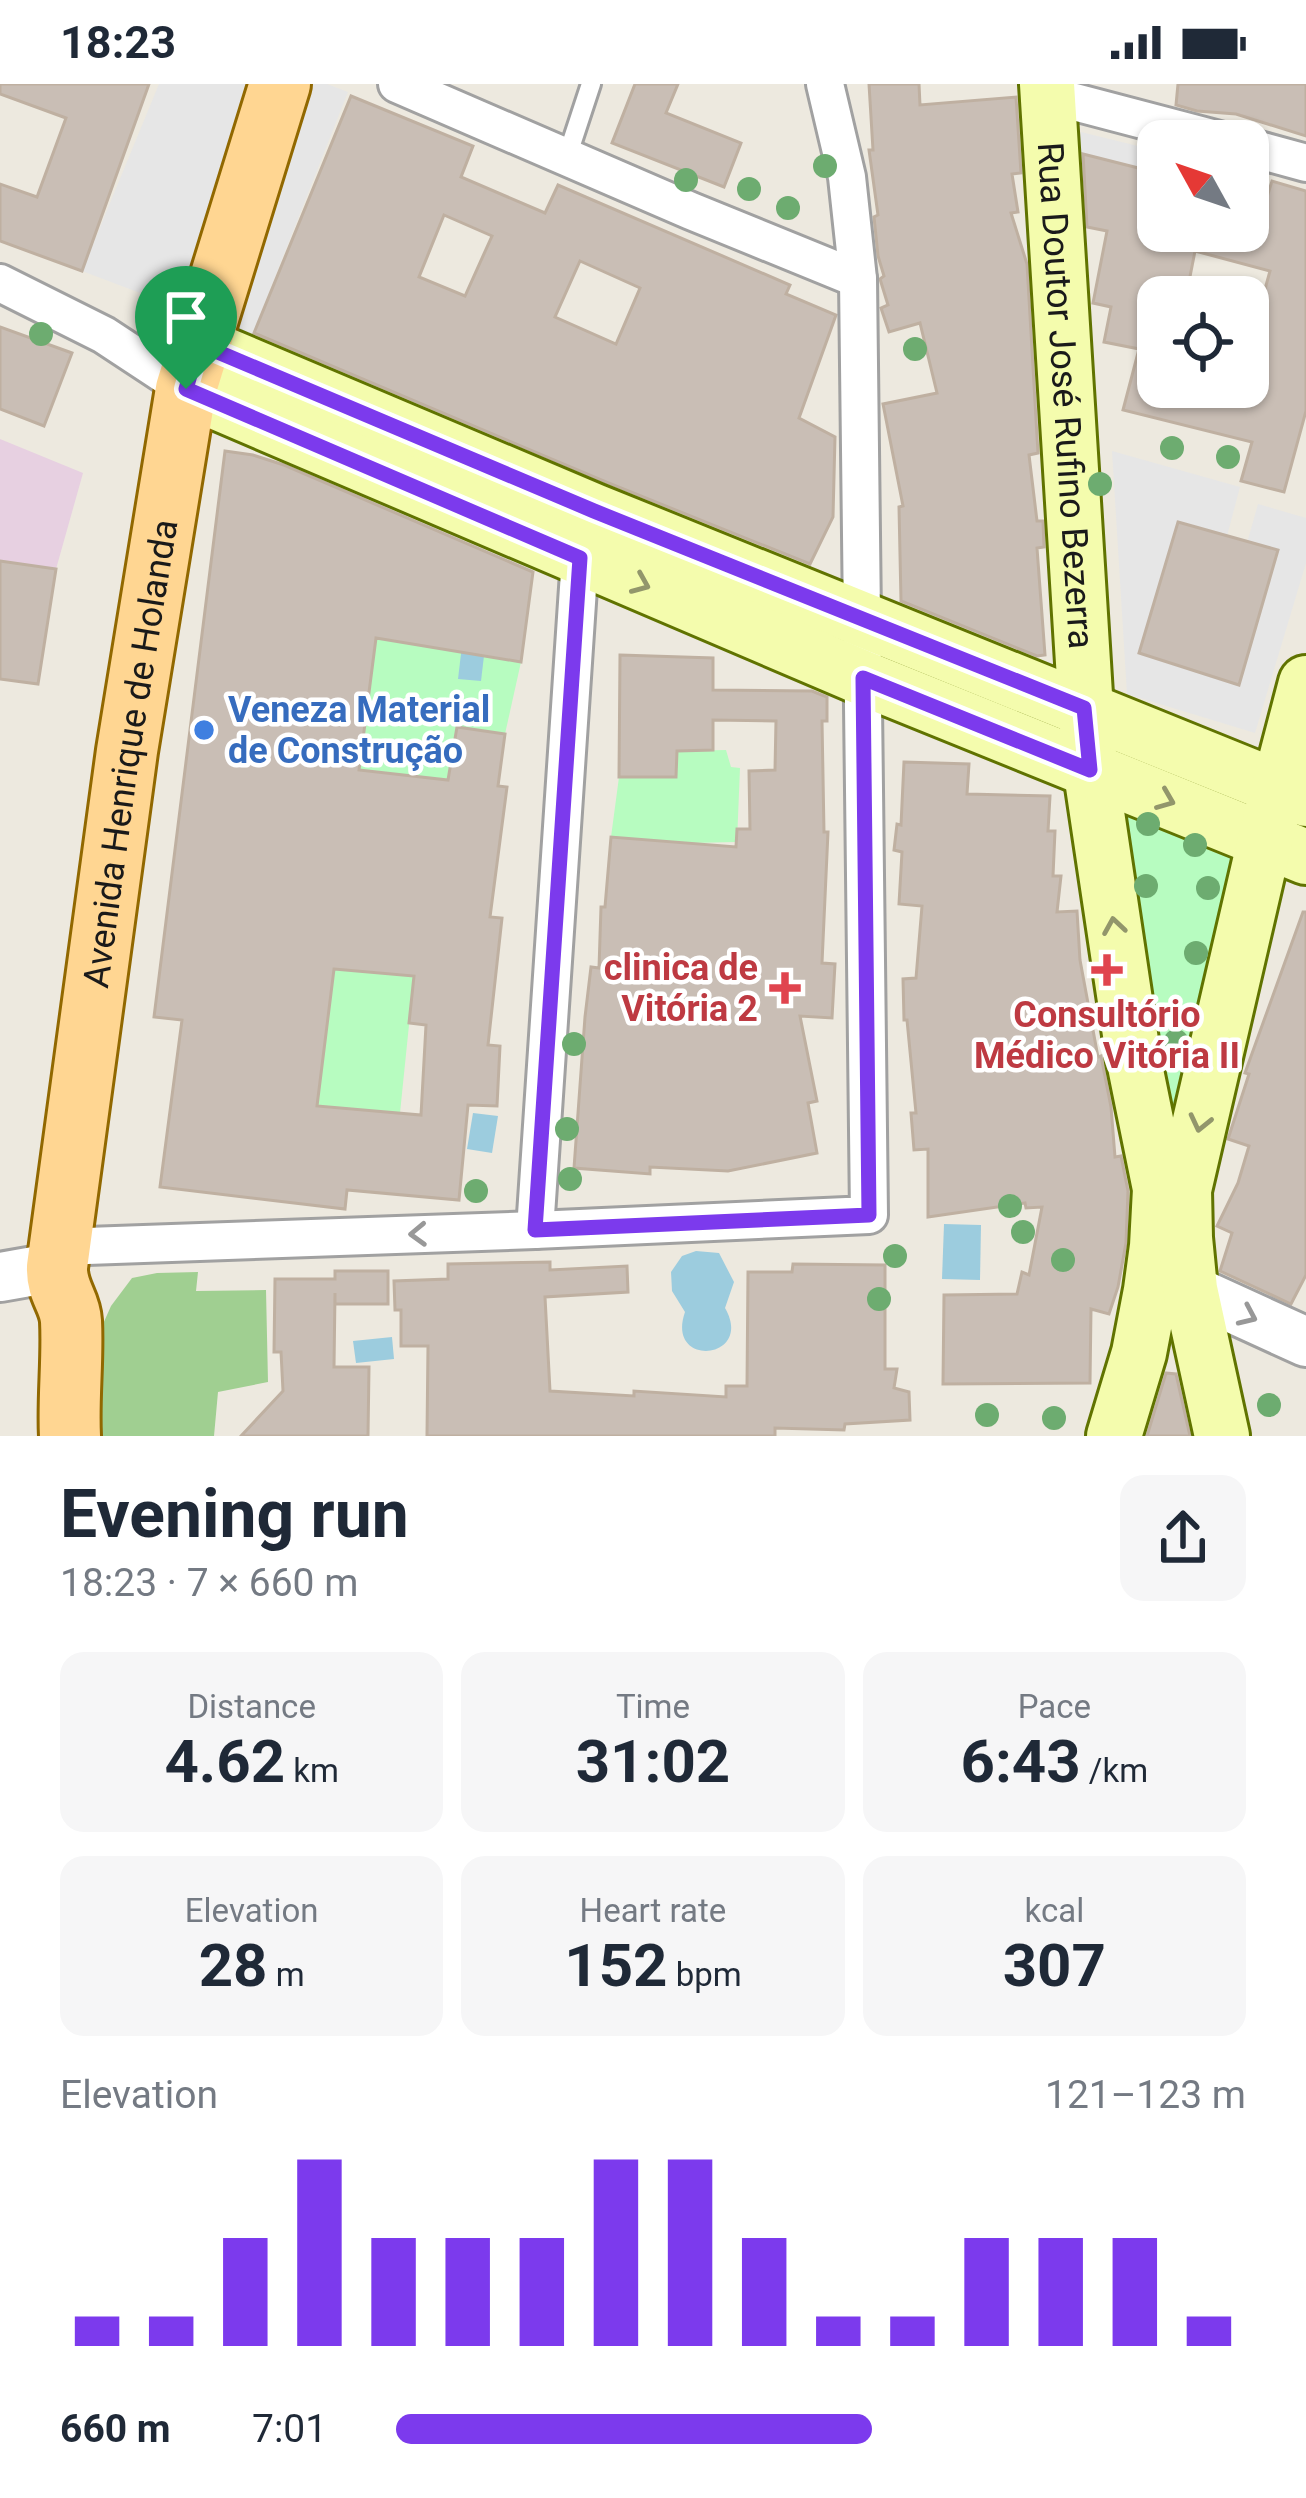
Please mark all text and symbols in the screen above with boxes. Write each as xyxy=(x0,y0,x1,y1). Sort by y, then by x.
text: 18:23 xyxy=(60,16,176,69)
north arrow xyxy=(1137,120,1269,252)
map controls xyxy=(1137,120,1269,408)
street label: Rua Doutor José Rufino Bezerra xyxy=(1029,141,1102,650)
pin xyxy=(135,266,237,389)
button: locate xyxy=(1137,276,1269,408)
icon: arrive xyxy=(153,284,219,350)
street label: Avenida Henrique de Holanda xyxy=(75,516,186,990)
one-way arrow xyxy=(629,570,650,594)
place label: Veneza Material de Construção xyxy=(228,689,490,772)
marker: Veneza Material de Construção xyxy=(191,717,217,743)
one-way arrow xyxy=(1155,786,1176,810)
one-way arrow xyxy=(1102,916,1128,935)
place label: clinica de Vitória 2 xyxy=(604,947,758,1030)
marker: Consultório Médico Vitória II xyxy=(1091,954,1123,986)
marker: clinica de Vitória 2 xyxy=(769,972,801,1004)
place label: Consultório Médico Vitória II xyxy=(974,994,1240,1077)
one-way arrow xyxy=(1188,1113,1213,1133)
one-way arrow xyxy=(408,1221,427,1247)
one-way arrow xyxy=(1236,1301,1257,1325)
button: share xyxy=(1120,1475,1246,1601)
text: Evening run xyxy=(60,1476,409,1553)
text: 18:23 · 7 × 660 m xyxy=(60,1560,358,1606)
text: Distance xyxy=(187,1687,316,1726)
text: Time xyxy=(616,1687,690,1726)
text: Pace xyxy=(1018,1687,1091,1726)
text: 4.62 xyxy=(164,1726,285,1797)
text: 31:02 xyxy=(576,1726,730,1797)
text: 6:43 xyxy=(961,1726,1081,1797)
text: km xyxy=(285,1751,339,1790)
text: /km xyxy=(1081,1751,1148,1790)
text: Elevation xyxy=(185,1891,318,1930)
text: Heart rate xyxy=(580,1891,726,1930)
text: kcal xyxy=(1025,1891,1084,1930)
text: 28 xyxy=(199,1930,268,2001)
text: 152 xyxy=(564,1930,668,2001)
text: 307 xyxy=(1003,1930,1106,2001)
text: m xyxy=(268,1955,305,1994)
text: bpm xyxy=(668,1955,742,1994)
text: Elevation xyxy=(60,2072,218,2118)
text: 121–123 m xyxy=(1045,2072,1246,2118)
text: 660 m xyxy=(60,2406,171,2452)
text: 7:01 xyxy=(252,2406,327,2452)

